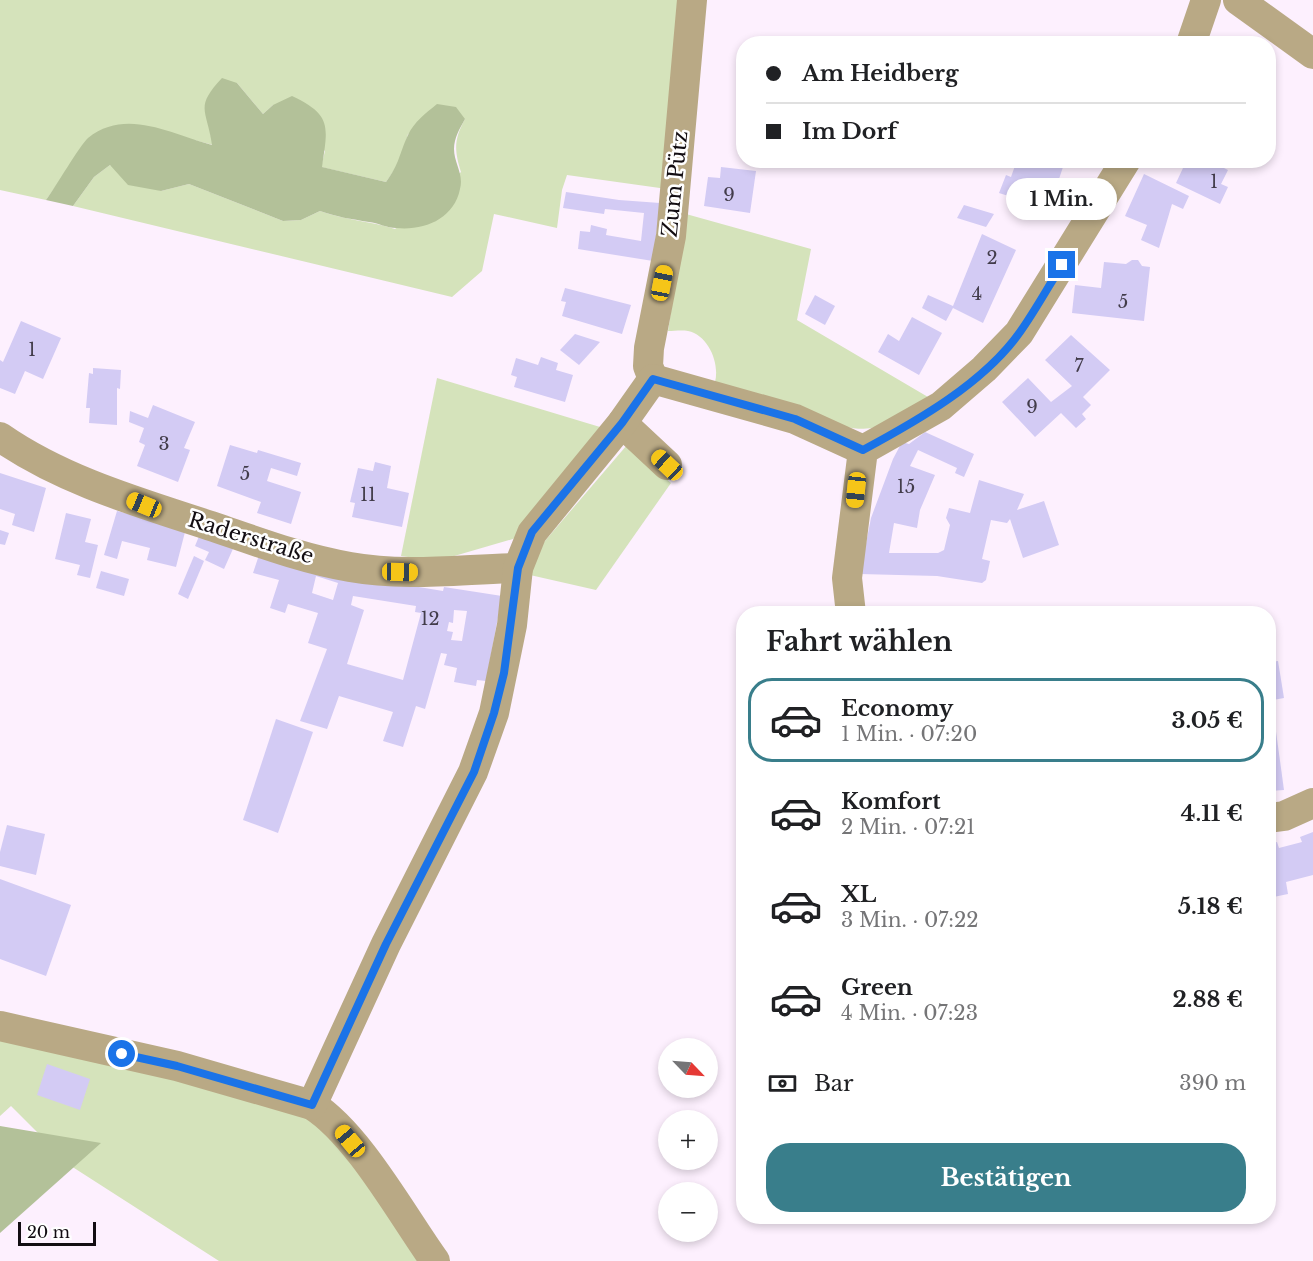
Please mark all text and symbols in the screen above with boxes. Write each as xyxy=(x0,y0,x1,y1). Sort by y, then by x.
text: Am Heidberg xyxy=(802,60,958,87)
text: Im Dorf xyxy=(802,118,897,145)
street label: Zum Pütz xyxy=(656,130,694,238)
house number: 1 xyxy=(1210,171,1218,193)
callout: 1 Min. xyxy=(1006,178,1118,220)
house number: 9 xyxy=(723,184,735,206)
text: 1 Min. xyxy=(1030,187,1093,211)
house number: 2 xyxy=(986,247,998,269)
route end xyxy=(1048,251,1075,278)
car xyxy=(650,264,674,302)
house number: 4 xyxy=(972,283,982,305)
house number: 5 xyxy=(1118,291,1128,313)
house number: 1 xyxy=(28,339,36,361)
house number: 7 xyxy=(1074,355,1084,377)
house number: 9 xyxy=(1026,396,1038,418)
house number: 3 xyxy=(158,433,170,455)
car xyxy=(648,446,686,484)
house number: 5 xyxy=(240,463,250,485)
car xyxy=(845,471,867,509)
house number: 15 xyxy=(897,476,915,498)
house number: 11 xyxy=(360,484,376,506)
car xyxy=(124,490,164,520)
street label: Raderstraße xyxy=(185,507,317,569)
car xyxy=(382,563,418,581)
house number: 12 xyxy=(420,608,440,630)
text: Fahrt wählen xyxy=(766,625,952,658)
icon: car xyxy=(769,693,823,747)
text: Economy xyxy=(841,695,953,722)
text: 3.05 € xyxy=(1171,707,1243,734)
text: 1 Min. · 07:20 xyxy=(841,722,977,746)
icon: car xyxy=(769,786,823,840)
text: Komfort xyxy=(841,788,941,815)
text: 4.11 € xyxy=(1181,800,1243,827)
text: 2 Min. · 07:21 xyxy=(841,815,975,839)
icon: car xyxy=(769,879,823,933)
text: XL xyxy=(841,881,876,908)
text: 5.18 € xyxy=(1178,893,1243,920)
text: 3 Min. · 07:22 xyxy=(841,908,979,932)
icon: car xyxy=(769,972,823,1026)
text: Green xyxy=(841,974,913,1001)
text: 2.88 € xyxy=(1172,986,1243,1013)
text: 4 Min. · 07:23 xyxy=(841,1001,978,1025)
north arrow xyxy=(658,1038,718,1098)
map controls xyxy=(658,1038,718,1242)
route start xyxy=(108,1040,135,1067)
icon: cash xyxy=(766,1067,799,1100)
text: Bar xyxy=(814,1070,854,1097)
text: 390 m xyxy=(1179,1071,1246,1095)
button: + xyxy=(658,1110,718,1170)
car xyxy=(332,1121,368,1161)
button: Bestätigen xyxy=(766,1143,1246,1212)
button: − xyxy=(658,1182,718,1242)
scale bar xyxy=(18,1219,96,1246)
text: 20 m xyxy=(27,1222,70,1242)

